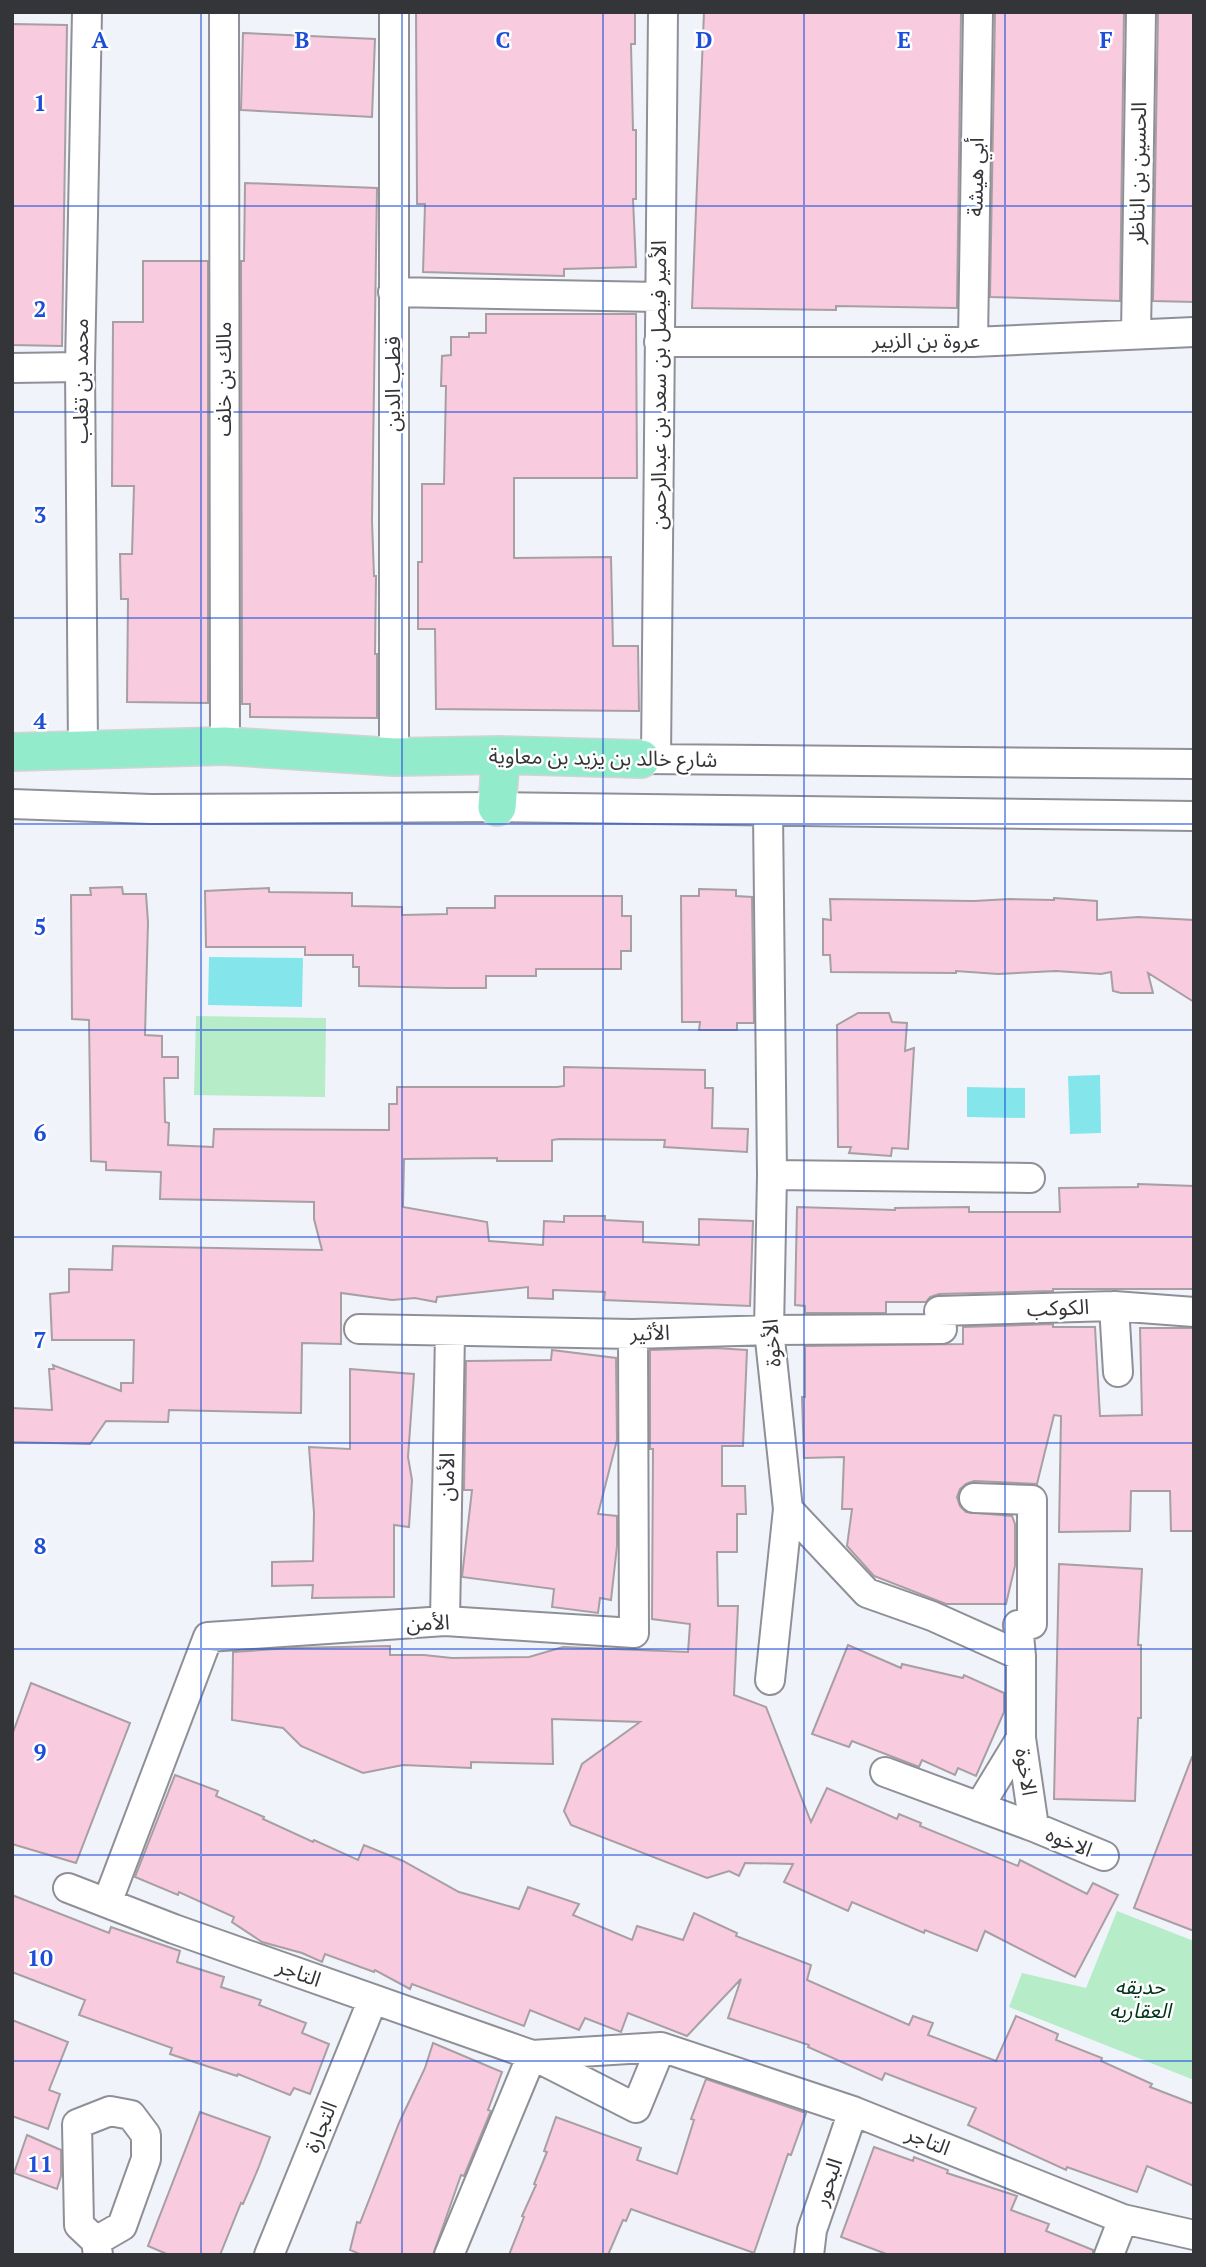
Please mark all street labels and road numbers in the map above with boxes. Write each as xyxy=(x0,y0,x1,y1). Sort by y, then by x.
street label: الحسين بن الناظر xyxy=(1122,102,1152,245)
street label: أبي هيشة xyxy=(960,137,993,217)
street label: الأمير فيصل بن سعد بن عبدالرحمن xyxy=(644,240,672,530)
street label: محمد بن تغلب xyxy=(66,318,94,444)
street label: مالك بن خلف xyxy=(209,322,237,436)
street label: عروة بن الزبير xyxy=(871,326,980,354)
street label: قطب الدين xyxy=(378,336,406,432)
street label: شارع خالد بن يزيد بن معاوية xyxy=(488,741,718,775)
street label: الكوكب xyxy=(1026,1292,1090,1322)
street label: الأثير xyxy=(629,1318,670,1346)
street label: الأخوة xyxy=(755,1318,787,1368)
street label: الأمان xyxy=(432,1452,460,1502)
street label: الأمن xyxy=(406,1607,450,1637)
street label: الاخوة xyxy=(1009,1746,1045,1798)
street label: الاخوه xyxy=(1042,1819,1097,1863)
street label: التاجر xyxy=(272,1951,325,1993)
street label: التجارة xyxy=(297,2097,343,2157)
street label: التاجر xyxy=(901,2118,955,2161)
street label: البحور xyxy=(806,2154,848,2210)

